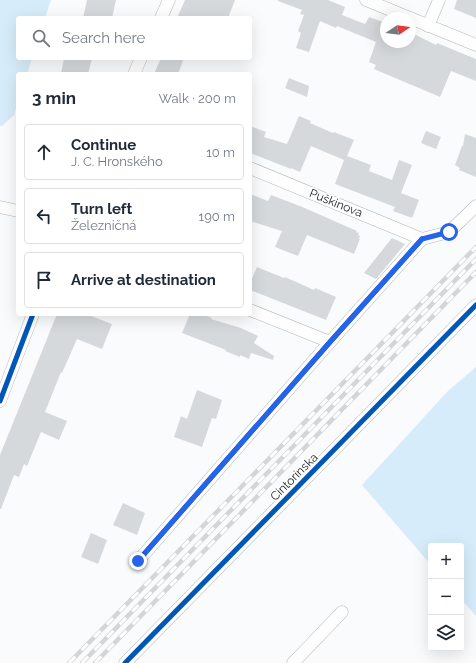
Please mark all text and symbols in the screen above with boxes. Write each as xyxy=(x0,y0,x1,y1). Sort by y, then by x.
north arrow xyxy=(380,12,416,48)
search box xyxy=(16,16,252,60)
icon: search xyxy=(30,27,52,49)
text: Search here xyxy=(62,29,145,47)
text: 3 min xyxy=(32,88,76,108)
text: Walk · 200 m xyxy=(159,91,236,106)
text: Continue xyxy=(71,136,136,154)
icon: ahead xyxy=(33,141,55,163)
text: 10 m xyxy=(206,145,235,160)
text: J. C. Hronského xyxy=(71,154,163,169)
street label: Puškinova xyxy=(307,186,365,220)
text: Turn left xyxy=(71,200,132,218)
icon: left xyxy=(33,205,55,227)
text: 190 m xyxy=(199,209,235,224)
text: Železničná xyxy=(71,218,136,233)
route start xyxy=(440,223,458,241)
icon: arrive xyxy=(33,269,55,291)
text: Arrive at destination xyxy=(71,271,216,289)
street label: Cintorínska xyxy=(267,450,321,504)
map controls xyxy=(428,543,464,651)
button: + xyxy=(428,543,464,579)
route end xyxy=(129,552,147,570)
button: − xyxy=(428,579,464,615)
button: layers xyxy=(428,615,464,651)

